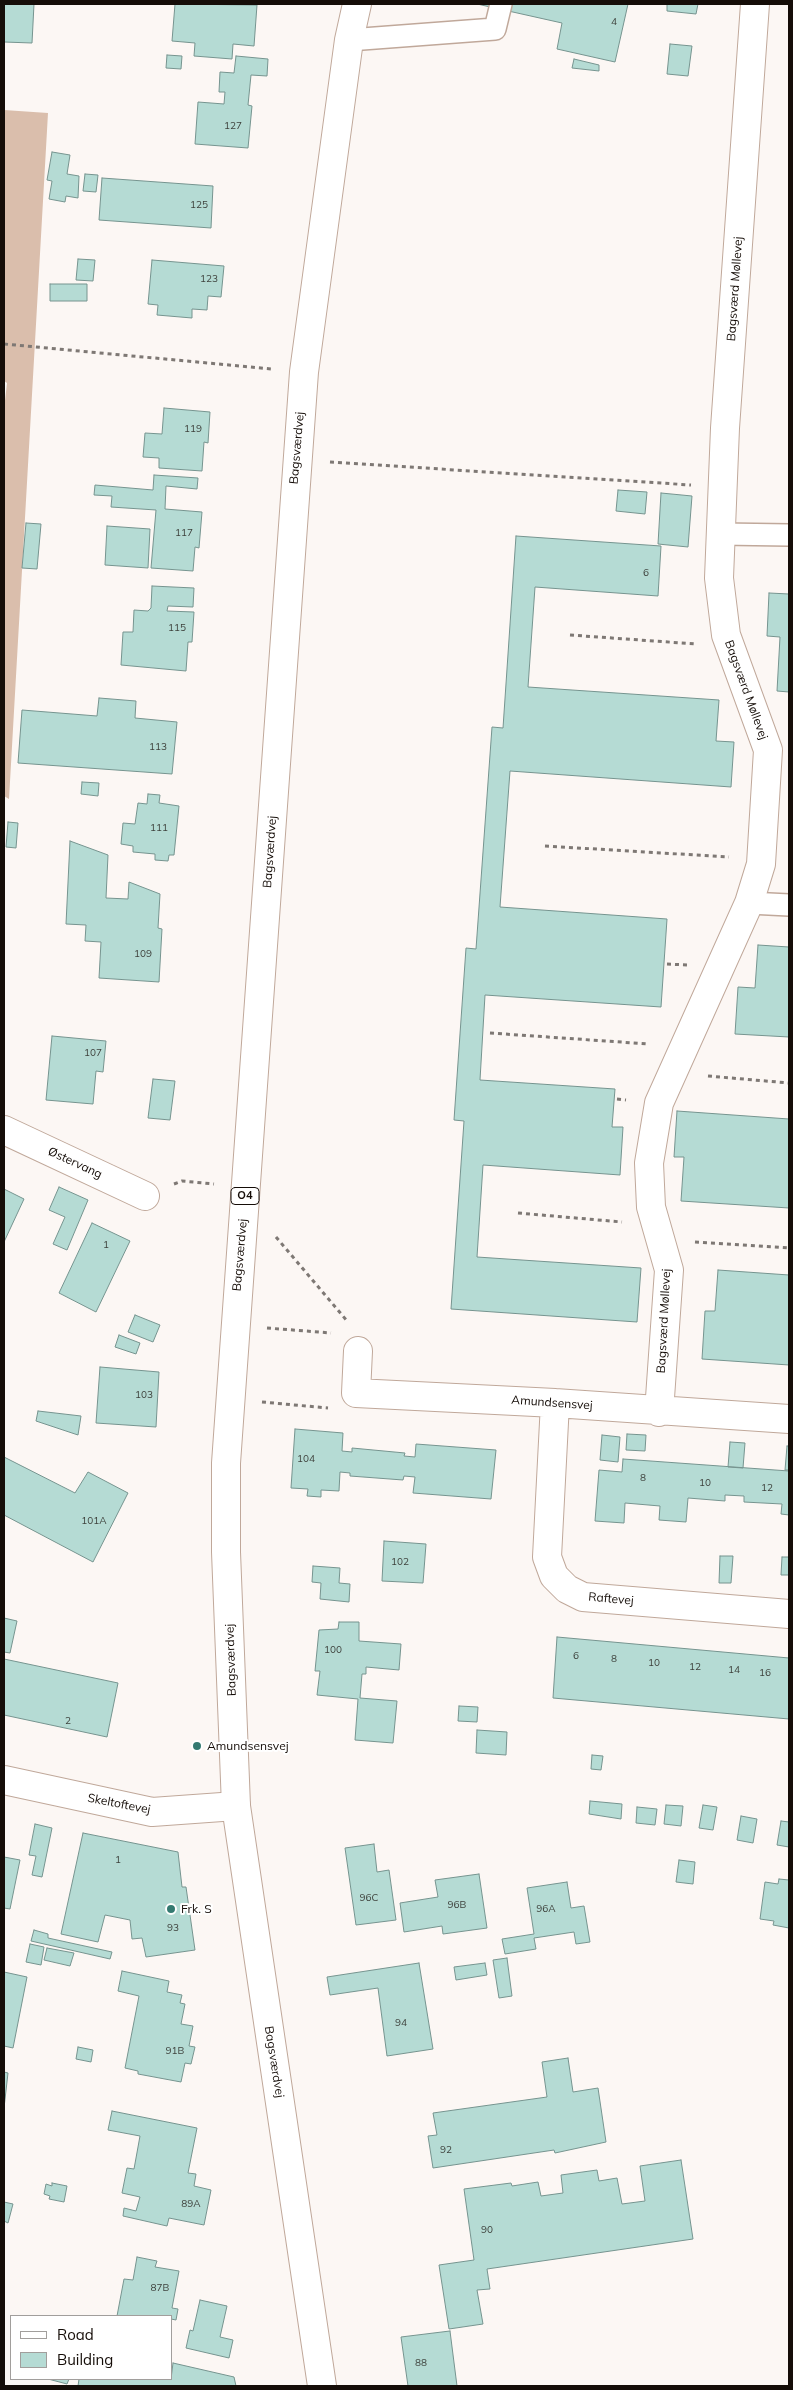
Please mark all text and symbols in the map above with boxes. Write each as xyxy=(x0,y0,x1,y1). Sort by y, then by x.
house number: 4 xyxy=(611,16,617,28)
house number: 127 xyxy=(224,120,242,132)
house number: 125 xyxy=(190,199,208,211)
street label: Bagsværd Møllevej xyxy=(724,236,746,342)
house number: 123 xyxy=(200,273,218,285)
street label: Bagsværdvej xyxy=(287,411,307,485)
house number: 119 xyxy=(184,423,202,435)
house number: 117 xyxy=(175,527,193,539)
house number: 6 xyxy=(643,567,649,579)
house number: 115 xyxy=(168,622,186,634)
street label: Bagsværd Møllevej xyxy=(721,638,771,742)
house number: 113 xyxy=(149,741,167,753)
street label: Bagsværdvej xyxy=(260,815,280,889)
house number: 111 xyxy=(150,822,168,834)
house number: 109 xyxy=(134,948,152,960)
house number: 107 xyxy=(84,1047,102,1059)
street label: Østervang xyxy=(46,1144,104,1182)
road number: O4 xyxy=(231,1188,259,1204)
street label: Bagsværdvej xyxy=(230,1218,250,1292)
house number: 1 xyxy=(103,1239,109,1251)
street label: Bagsværd Møllevej xyxy=(654,1268,674,1374)
house number: 103 xyxy=(135,1389,153,1401)
street label: Amundsensvej xyxy=(511,1393,593,1413)
house number: 104 xyxy=(297,1453,315,1465)
house number: 8 xyxy=(640,1472,646,1484)
house number: 10 xyxy=(699,1477,711,1489)
house number: 12 xyxy=(761,1482,773,1494)
house number: 101A xyxy=(81,1515,107,1527)
house number: 102 xyxy=(391,1556,409,1568)
street label: Raftevej xyxy=(588,1590,634,1608)
street label: Bagsværdvej xyxy=(223,1624,239,1696)
house number: 100 xyxy=(324,1644,342,1656)
house number: 6 xyxy=(573,1650,579,1662)
house number: 8 xyxy=(611,1653,617,1665)
house number: 10 xyxy=(648,1657,660,1669)
house number: 12 xyxy=(689,1661,701,1673)
house number: 14 xyxy=(728,1664,740,1676)
house number: 16 xyxy=(759,1667,771,1679)
house number: 2 xyxy=(65,1715,71,1727)
place label: Amundsensvej xyxy=(207,1739,289,1753)
marker: Amundsensvej xyxy=(191,1740,203,1752)
street label: Skeltoftevej xyxy=(86,1791,152,1817)
house number: 1 xyxy=(115,1854,121,1866)
house number: 96C xyxy=(360,1892,378,1904)
house number: 96B xyxy=(448,1899,466,1911)
place label: Frk. S xyxy=(181,1902,212,1916)
marker: Frk. S xyxy=(165,1903,177,1915)
house number: 96A xyxy=(536,1903,556,1915)
house number: 93 xyxy=(167,1922,179,1934)
house number: 94 xyxy=(395,2017,407,2029)
street label: Bagsværdvej xyxy=(261,2025,287,2099)
house number: 91B xyxy=(166,2045,184,2057)
house number: 92 xyxy=(440,2144,452,2156)
house number: 89A xyxy=(181,2198,201,2210)
house number: 90 xyxy=(481,2224,493,2236)
house number: 87B xyxy=(151,2282,169,2294)
legend xyxy=(10,2315,172,2380)
text: Road xyxy=(57,2325,94,2344)
text: Building xyxy=(57,2350,113,2369)
house number: 88 xyxy=(415,2357,427,2369)

